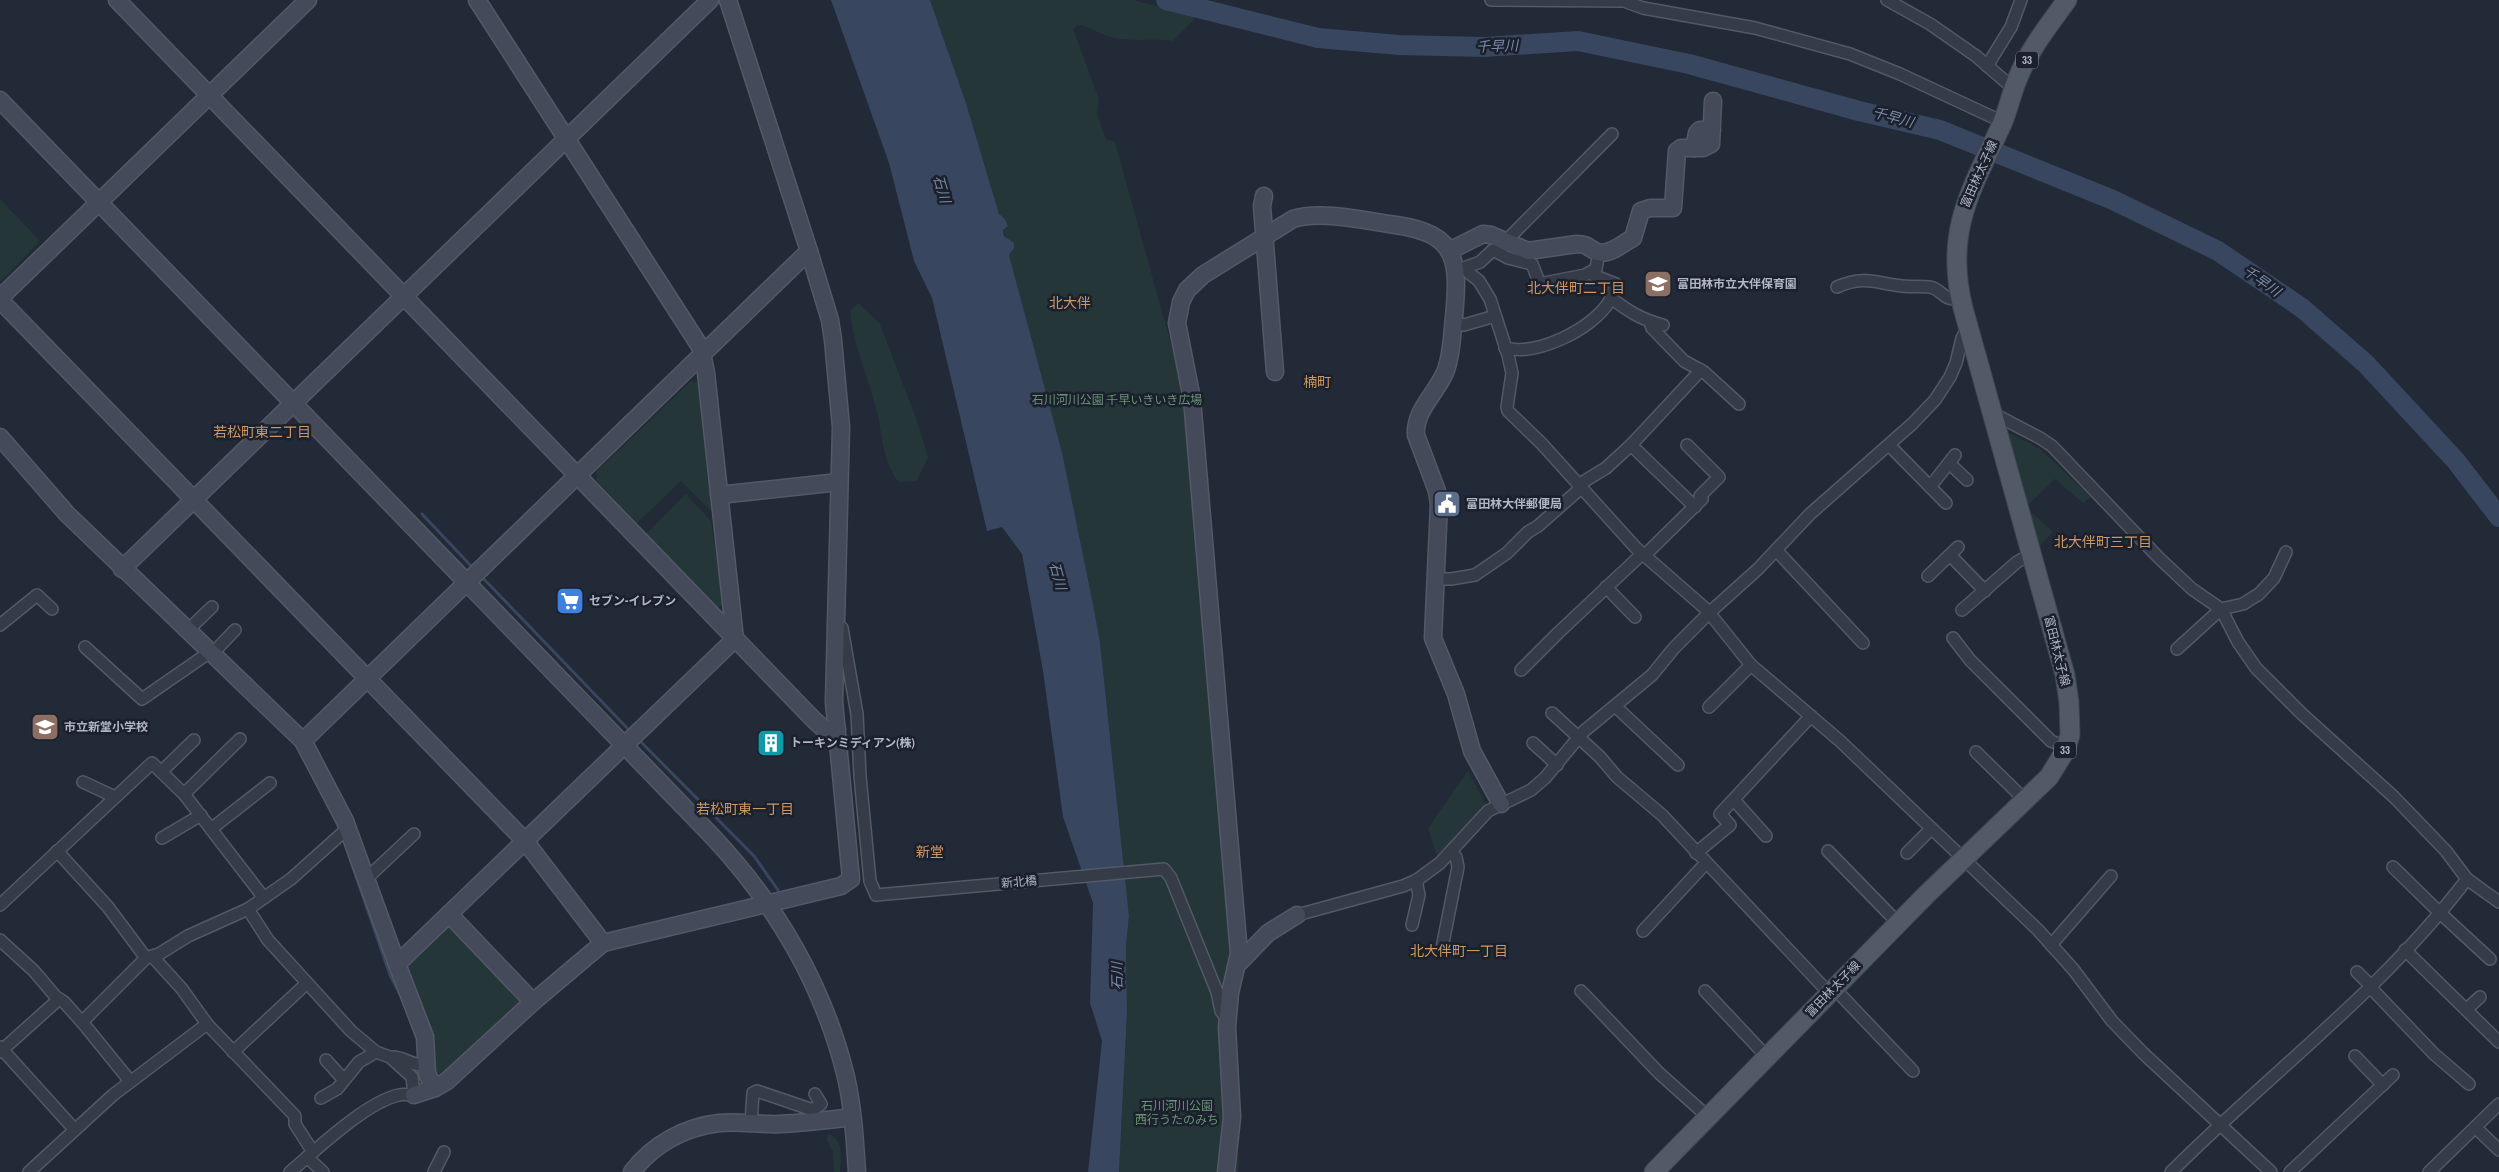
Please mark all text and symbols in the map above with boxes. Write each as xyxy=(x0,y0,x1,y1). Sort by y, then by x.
water label: 千早川 xyxy=(1476,36,1520,56)
road number: 33 xyxy=(2016,52,2038,68)
water label: 千早川 xyxy=(1870,103,1918,132)
street label: 富田林太子線 xyxy=(1957,138,2001,210)
water label: 石川 xyxy=(929,173,955,207)
water label: 千早川 xyxy=(2240,262,2286,302)
school or university icon: 富田林市立大伴保育園 xyxy=(1643,269,1673,299)
place label: 富田林市立大伴保育園 xyxy=(1677,276,1797,292)
district label: 北大伴町二丁目 xyxy=(1527,279,1625,297)
district label: 北大伴 xyxy=(1049,294,1091,312)
district label: 楠町 xyxy=(1303,373,1331,391)
park label: 石川河川公園 千早いきいき広場 xyxy=(1032,392,1202,408)
district label: 若松町東二丁目 xyxy=(213,423,311,441)
public building icon: 富田林大伴郵便局 xyxy=(1432,489,1462,519)
place label: 富田林大伴郵便局 xyxy=(1466,496,1562,512)
district label: 北大伴町三丁目 xyxy=(2054,533,2152,551)
water label: 石川 xyxy=(1046,560,1071,594)
supermarket icon: セブン-イレブン xyxy=(555,586,585,616)
place label: セブン-イレブン xyxy=(589,593,676,609)
street label: 富田林太子線 xyxy=(2041,614,2073,688)
school or university icon: 市立新堂小学校 xyxy=(30,712,60,742)
place label: 市立新堂小学校 xyxy=(64,719,148,735)
building icon: トーキンミディアン(株) xyxy=(756,728,786,758)
place label: トーキンミディアン(株) xyxy=(790,735,915,751)
road number: 33 xyxy=(2054,742,2076,758)
district label: 若松町東一丁目 xyxy=(696,800,794,818)
district label: 新堂 xyxy=(916,843,944,861)
street label: 新北橋 xyxy=(1000,872,1038,892)
district label: 北大伴町一丁目 xyxy=(1410,942,1508,960)
street label: 富田林太子線 xyxy=(1802,958,1864,1020)
water label: 石川 xyxy=(1108,960,1126,990)
park label: 石川河川公園 西行うたのみち xyxy=(1135,1098,1219,1128)

